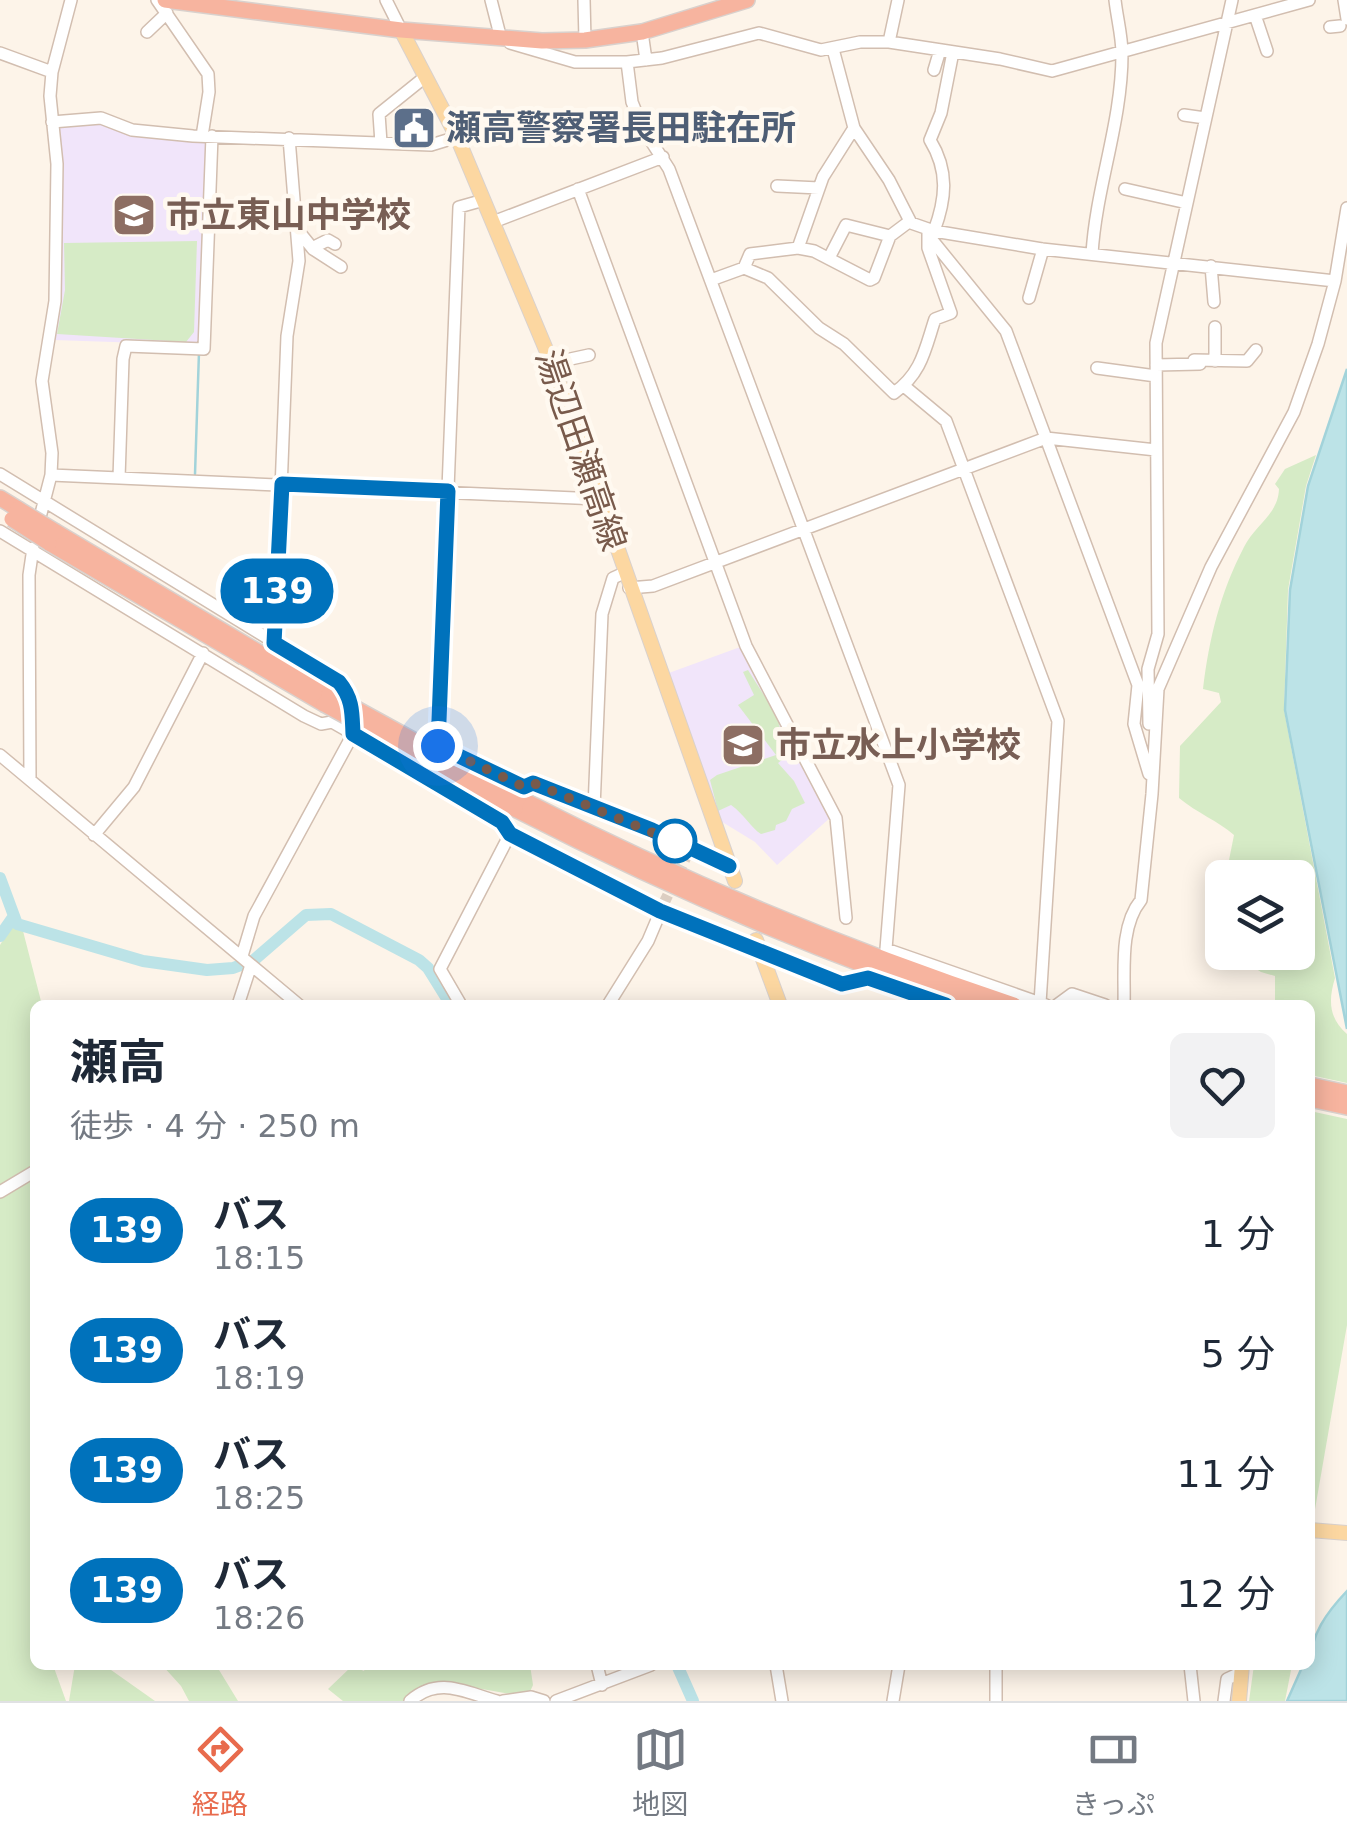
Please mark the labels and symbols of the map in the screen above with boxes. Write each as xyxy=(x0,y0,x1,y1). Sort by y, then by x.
public building icon: 瀬高警察署長田駐在所 xyxy=(391,105,437,151)
place label: 瀬高警察署長田駐在所 xyxy=(446,108,796,148)
school or university icon: 市立東山中学校 xyxy=(111,192,157,238)
place label: 市立東山中学校 xyxy=(166,195,411,235)
street label: 湯辺田瀬高線 xyxy=(528,344,634,556)
line badge: 139 xyxy=(220,558,334,624)
your location xyxy=(413,721,463,771)
school or university icon: 市立水上小学校 xyxy=(720,722,766,768)
place label: 市立水上小学校 xyxy=(776,725,1021,765)
unlabelled marker xyxy=(654,820,696,862)

